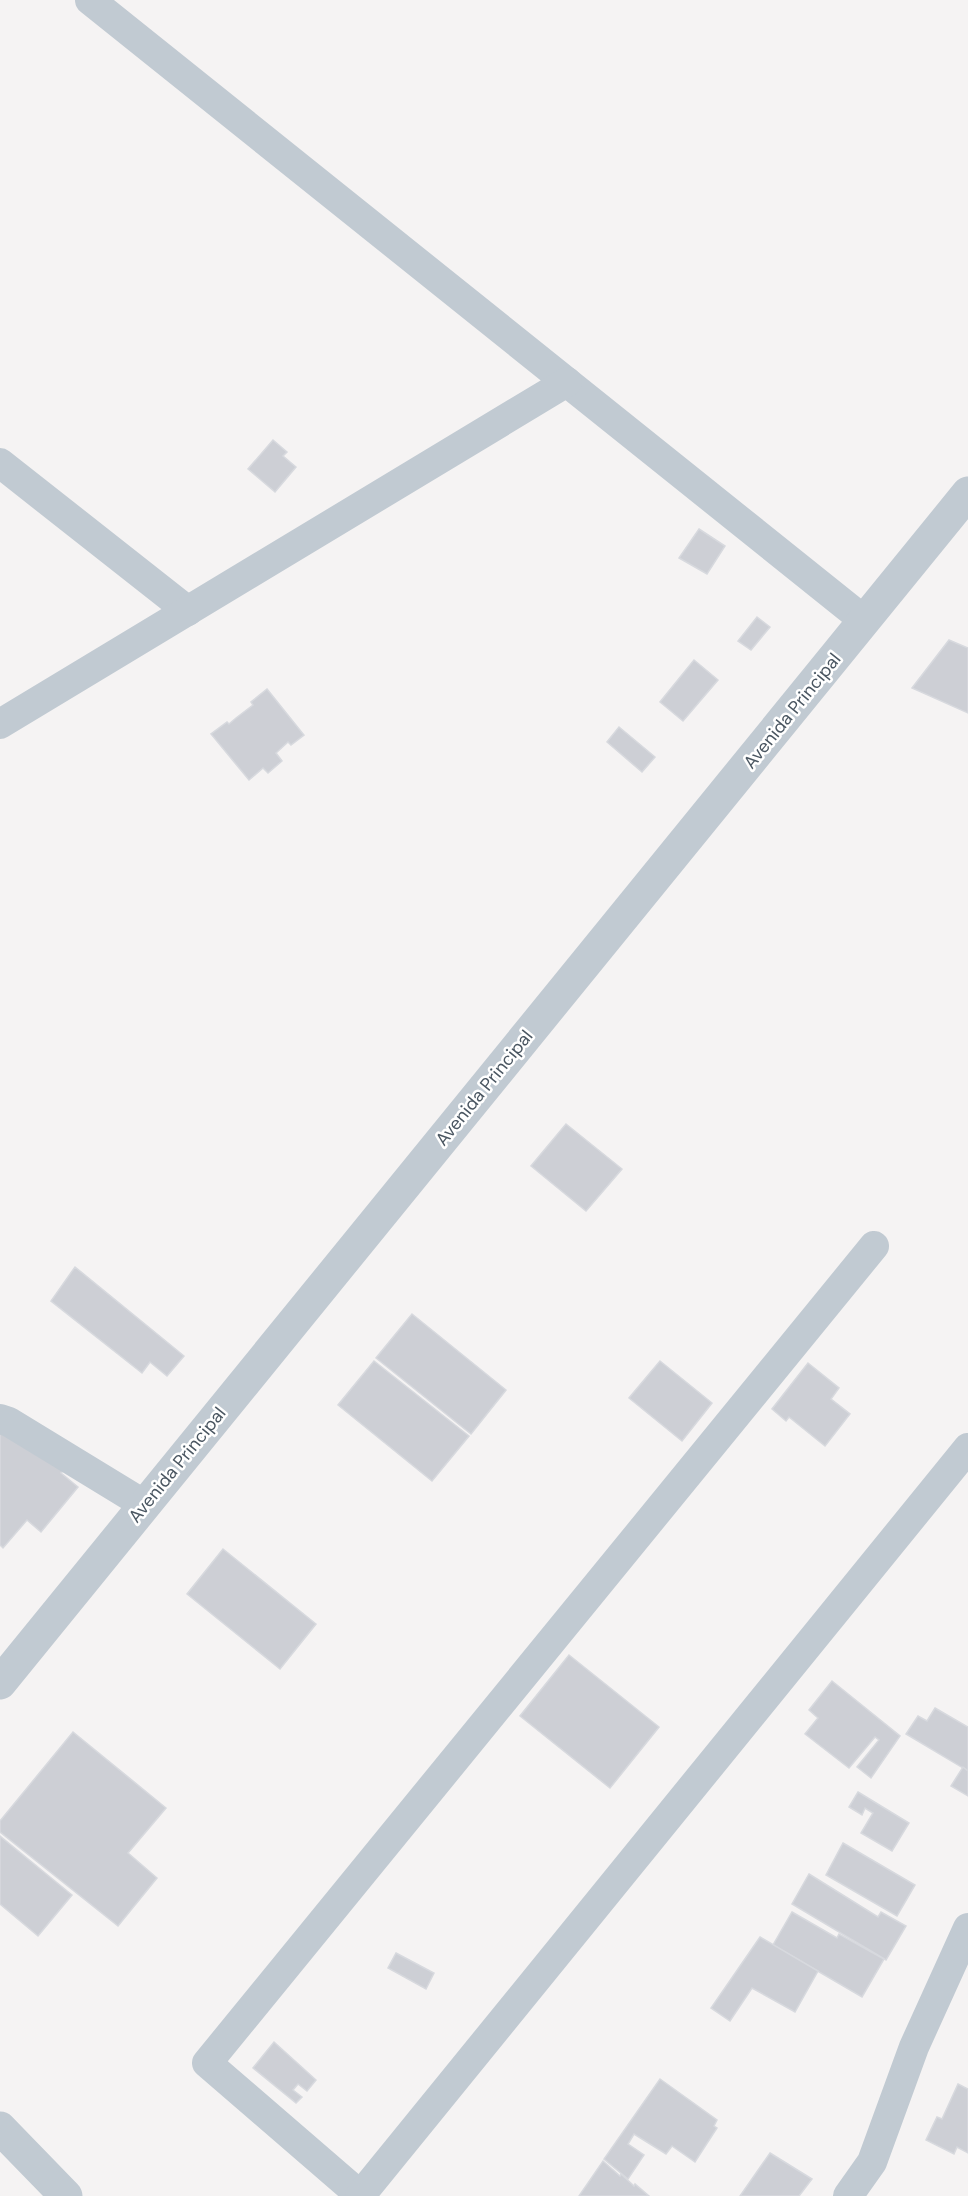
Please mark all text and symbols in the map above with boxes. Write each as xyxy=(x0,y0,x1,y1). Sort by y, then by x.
street label: Avenida Principal xyxy=(738,648,846,774)
street label: Avenida Principal xyxy=(430,1025,538,1151)
street label: Avenida Principal xyxy=(123,1402,231,1528)

